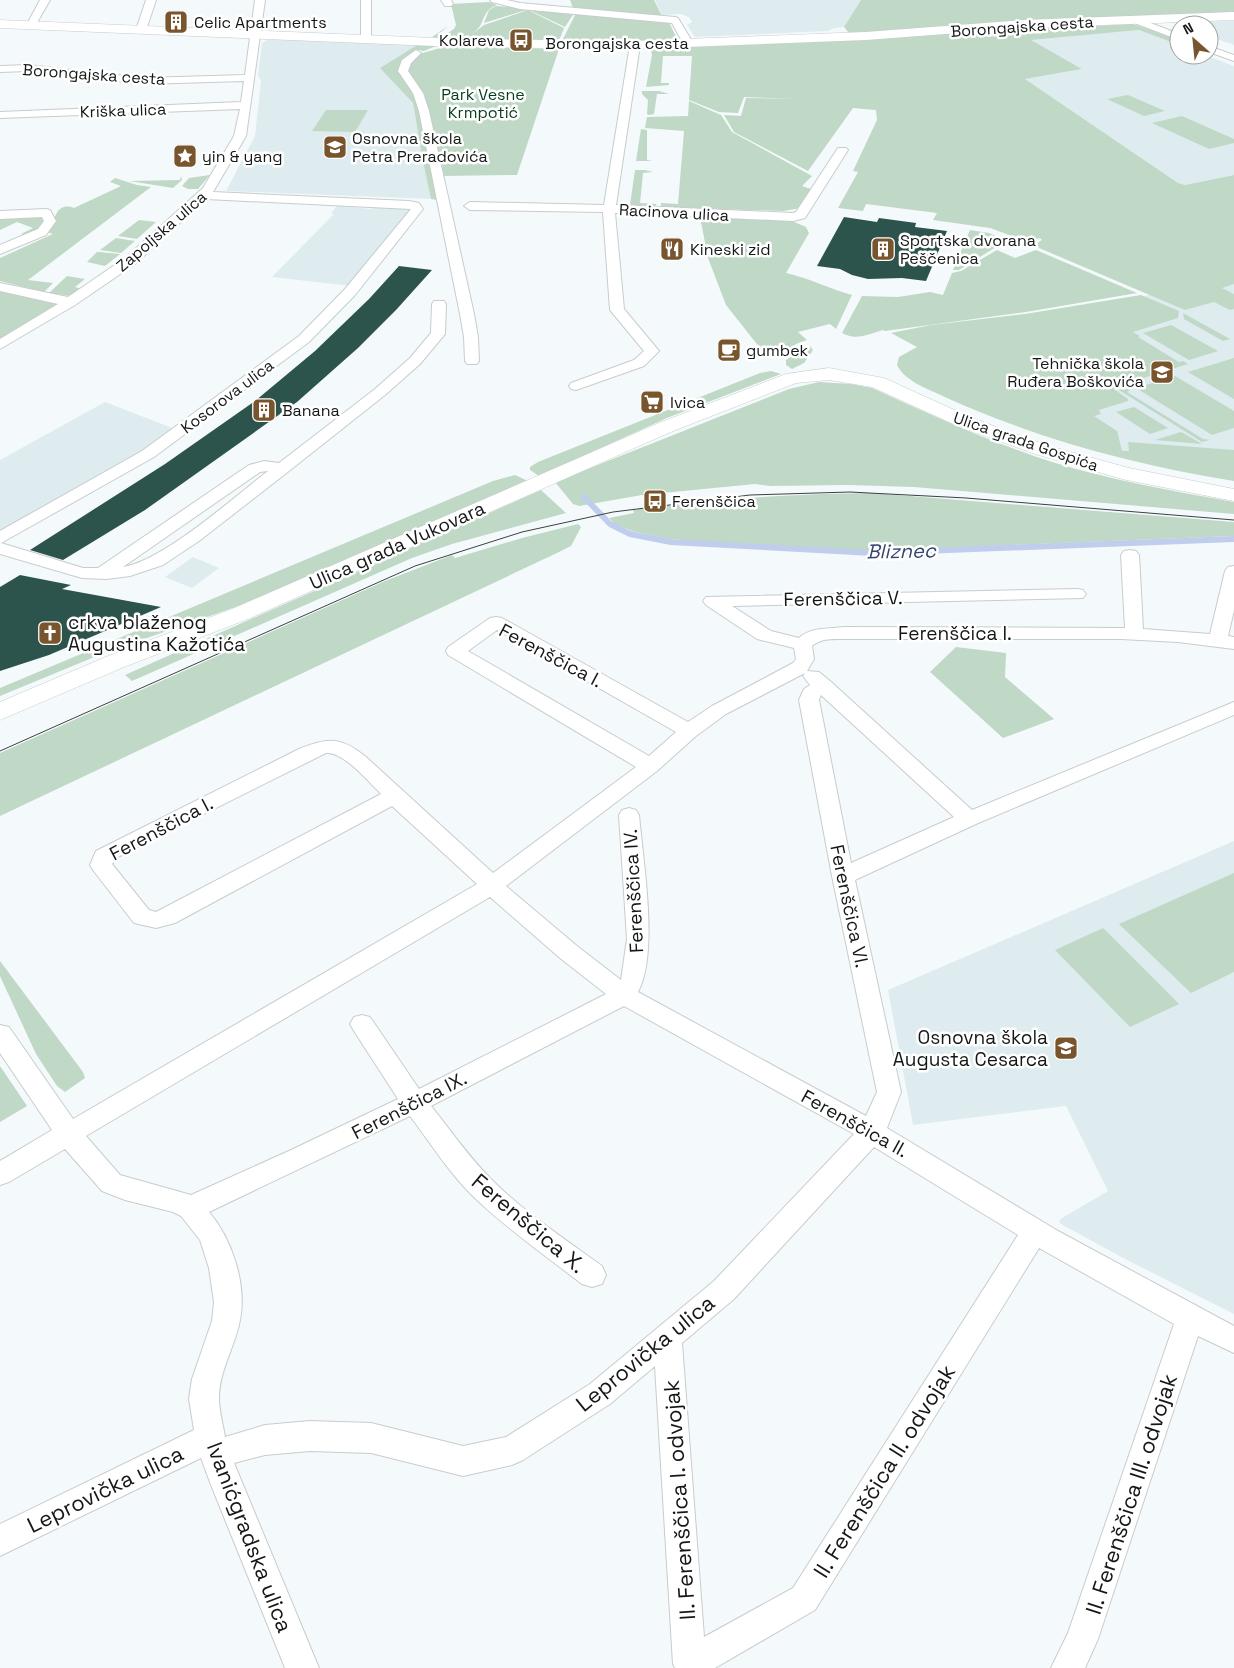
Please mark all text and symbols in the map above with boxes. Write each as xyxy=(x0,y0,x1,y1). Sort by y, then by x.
building icon: Celic Apartments xyxy=(163,9,189,35)
street label: Borongajska cesta xyxy=(950,11,1094,42)
place label: Celic Apartments xyxy=(194,12,327,33)
north arrow xyxy=(1169,15,1219,65)
text: N xyxy=(1180,18,1196,39)
bus stop icon: Kolareva xyxy=(508,27,534,53)
place label: Kolareva xyxy=(439,30,504,51)
street label: Borongajska cesta xyxy=(545,33,689,54)
street label: Borongajska cesta xyxy=(22,59,166,90)
park label: Park Vesne Krmpotić xyxy=(441,84,525,123)
street label: Kriška ulica xyxy=(80,99,167,122)
place label: Osnovna škola Petra Preradovića xyxy=(352,128,488,167)
school or university icon: Osnovna škola Petra Preradovića xyxy=(322,134,348,160)
place icon: yin & yang xyxy=(172,143,198,169)
place label: yin & yang xyxy=(202,146,282,167)
street label: Zapoljska ulica xyxy=(112,186,211,276)
street label: Racinova ulica xyxy=(618,199,729,226)
place label: Sportska dvorana Peščenica xyxy=(900,230,1036,269)
restaurant icon: Kineski zid xyxy=(659,236,685,262)
building icon: Sportska dvorana Peščenica xyxy=(870,236,896,262)
place label: Kineski zid xyxy=(690,239,771,260)
cafe icon: gumbek xyxy=(716,337,742,363)
place label: gumbek xyxy=(746,340,809,361)
place label: Tehnička škola Ruđera Boškovića xyxy=(1007,353,1144,392)
street label: Kosorova ulica xyxy=(177,355,278,438)
school or university icon: Tehnička škola Ruđera Boškovića xyxy=(1149,359,1175,385)
supermarket icon: Ivica xyxy=(639,389,665,415)
place label: Ivica xyxy=(670,392,705,413)
building icon: Banana xyxy=(251,397,277,423)
place label: Banana xyxy=(282,400,340,421)
street label: Ulica grada Gospića xyxy=(951,407,1101,476)
bus stop icon: Ferenščica xyxy=(642,488,668,514)
place label: Ferenščica xyxy=(672,491,756,512)
street label: Ulica grada Vukovara xyxy=(306,495,489,595)
water label: Bliznec xyxy=(866,537,937,565)
street label: Ferenščica V. xyxy=(783,585,903,612)
place label: crkva blaženog Augustina Kažotića xyxy=(68,610,245,657)
street label: Ferenščica I. xyxy=(495,618,607,693)
church icon: crkva blaženog Augustina Kažotića xyxy=(37,620,63,646)
street label: Ferenščica I. xyxy=(898,621,1012,646)
street label: Ferenščica I. xyxy=(105,791,217,866)
street label: Ferenščica IV. xyxy=(618,828,649,954)
street label: Ferenščica VI. xyxy=(824,842,875,970)
place label: Osnovna škola Augusta Cesarca xyxy=(893,1025,1048,1072)
school or university icon: Osnovna škola Augusta Cesarca xyxy=(1053,1035,1079,1061)
street label: Ferenščica IX. xyxy=(347,1066,471,1145)
street label: Ferenščica II. xyxy=(797,1084,913,1163)
street label: Ferenščica X. xyxy=(466,1167,592,1279)
street label: Leprovička ulica xyxy=(570,1288,720,1418)
street label: II. Ferenščica II. odvojak xyxy=(807,1359,961,1583)
street label: II. Ferenščica III. odvojak xyxy=(1079,1370,1183,1618)
street label: II. Ferenščica I. odvojak xyxy=(657,1379,701,1621)
street label: Ivanićgradska ulica xyxy=(201,1438,299,1636)
street label: Leprovička ulica xyxy=(22,1439,188,1539)

